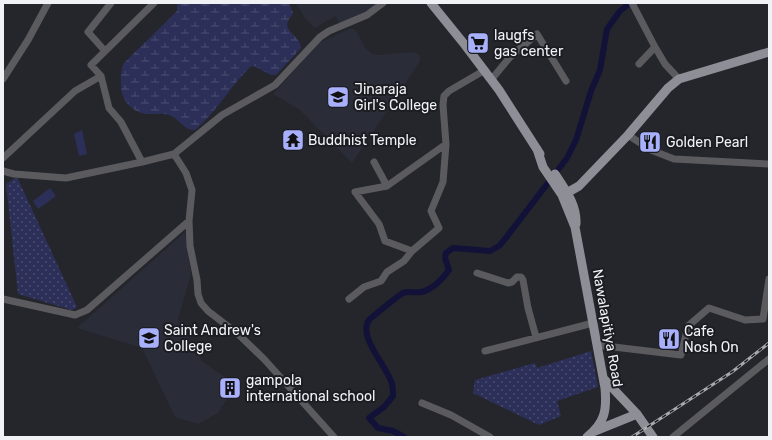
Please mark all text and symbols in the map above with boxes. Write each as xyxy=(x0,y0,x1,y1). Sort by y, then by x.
place label: laugfs gas center xyxy=(494,27,564,60)
supermarket icon: laugfs gas center xyxy=(465,30,491,56)
place label: Jinaraja Girl's College xyxy=(354,81,437,114)
school or university icon: Jinaraja Girl's College xyxy=(325,84,351,110)
temple icon: Buddhist Temple xyxy=(280,127,306,153)
restaurant icon: Golden Pearl xyxy=(637,129,663,155)
place label: Buddhist Temple xyxy=(308,132,417,149)
place label: Golden Pearl xyxy=(666,134,748,151)
street label: Nawalapitiya Road xyxy=(589,268,626,388)
place label: Saint Andrew's College xyxy=(164,322,261,355)
place label: Cafe Nosh On xyxy=(684,323,739,356)
school or university icon: Saint Andrew's College xyxy=(136,325,162,351)
restaurant icon: Cafe Nosh On xyxy=(656,326,682,352)
place label: gampola international school xyxy=(246,372,375,405)
building icon: gampola international school xyxy=(217,375,243,401)

